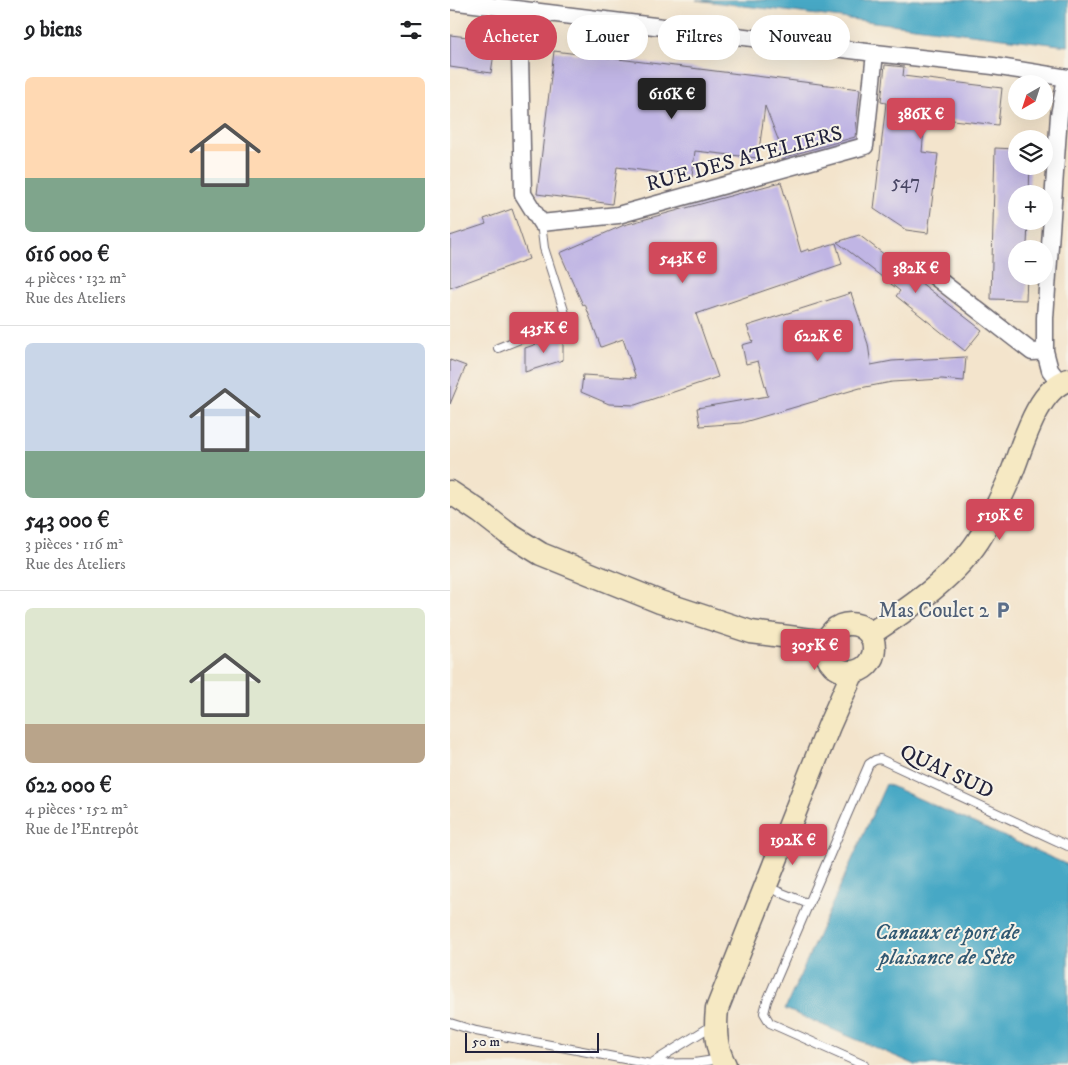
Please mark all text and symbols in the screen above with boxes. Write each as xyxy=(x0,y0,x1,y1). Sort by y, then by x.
chip: Acheter xyxy=(465,15,557,60)
chip: Louer xyxy=(567,15,648,60)
chip: Filtres xyxy=(658,15,740,60)
chip: Nouveau xyxy=(750,15,850,60)
icon: filters xyxy=(397,16,425,44)
text: 9 biens xyxy=(25,17,82,43)
north arrow xyxy=(1008,75,1052,120)
map controls xyxy=(1008,75,1053,285)
pin: 616K € xyxy=(631,78,713,120)
text: 616K € xyxy=(649,84,695,104)
pin: 386K € xyxy=(880,98,962,140)
text: 386K € xyxy=(898,104,944,124)
icon: home xyxy=(180,110,270,200)
street label: RUE DES ATELIERS xyxy=(643,120,845,198)
button: layers xyxy=(1008,130,1053,175)
house number: 547 xyxy=(892,171,920,194)
button: + xyxy=(1008,185,1053,230)
button: − xyxy=(1008,240,1053,285)
text: 616 000 € xyxy=(25,242,110,268)
pin: 543K € xyxy=(642,242,724,284)
text: 543K € xyxy=(660,248,706,268)
pin: 382K € xyxy=(875,252,957,294)
text: 382K € xyxy=(893,258,939,278)
text: 4 pièces · 132 m² xyxy=(25,268,126,288)
text: Rue des Ateliers xyxy=(25,288,126,308)
pin: 435K € xyxy=(503,312,585,354)
text: 435K € xyxy=(520,318,568,338)
pin: 622K € xyxy=(777,320,859,362)
text: 622K € xyxy=(794,326,842,346)
icon: home xyxy=(180,375,270,465)
pin: 519K € xyxy=(959,498,1041,541)
text: 519K € xyxy=(977,505,1023,525)
text: 543 000 € xyxy=(25,508,109,534)
text: 3 pièces · 116 m² xyxy=(25,534,123,554)
text: Rue des Ateliers xyxy=(25,554,126,574)
place label: Mas Coulet 2 xyxy=(879,598,990,624)
parking icon: Mas Coulet 2 xyxy=(993,600,1013,620)
pin: 305K € xyxy=(774,628,856,671)
text: 305K € xyxy=(792,635,838,655)
icon: home xyxy=(180,640,270,730)
street label: QUAI SUD xyxy=(895,739,998,805)
text: 622 000 € xyxy=(25,773,112,799)
text: 4 pièces · 152 m² xyxy=(25,799,128,819)
text: Rue de l'Entrepôt xyxy=(25,819,139,839)
pin: 192K € xyxy=(752,824,834,866)
text: 192K € xyxy=(770,830,816,850)
water label: Canaux et port de plaisance de Sète xyxy=(875,919,1020,971)
scale bar xyxy=(465,1030,599,1053)
text: 50 m xyxy=(472,1033,500,1051)

